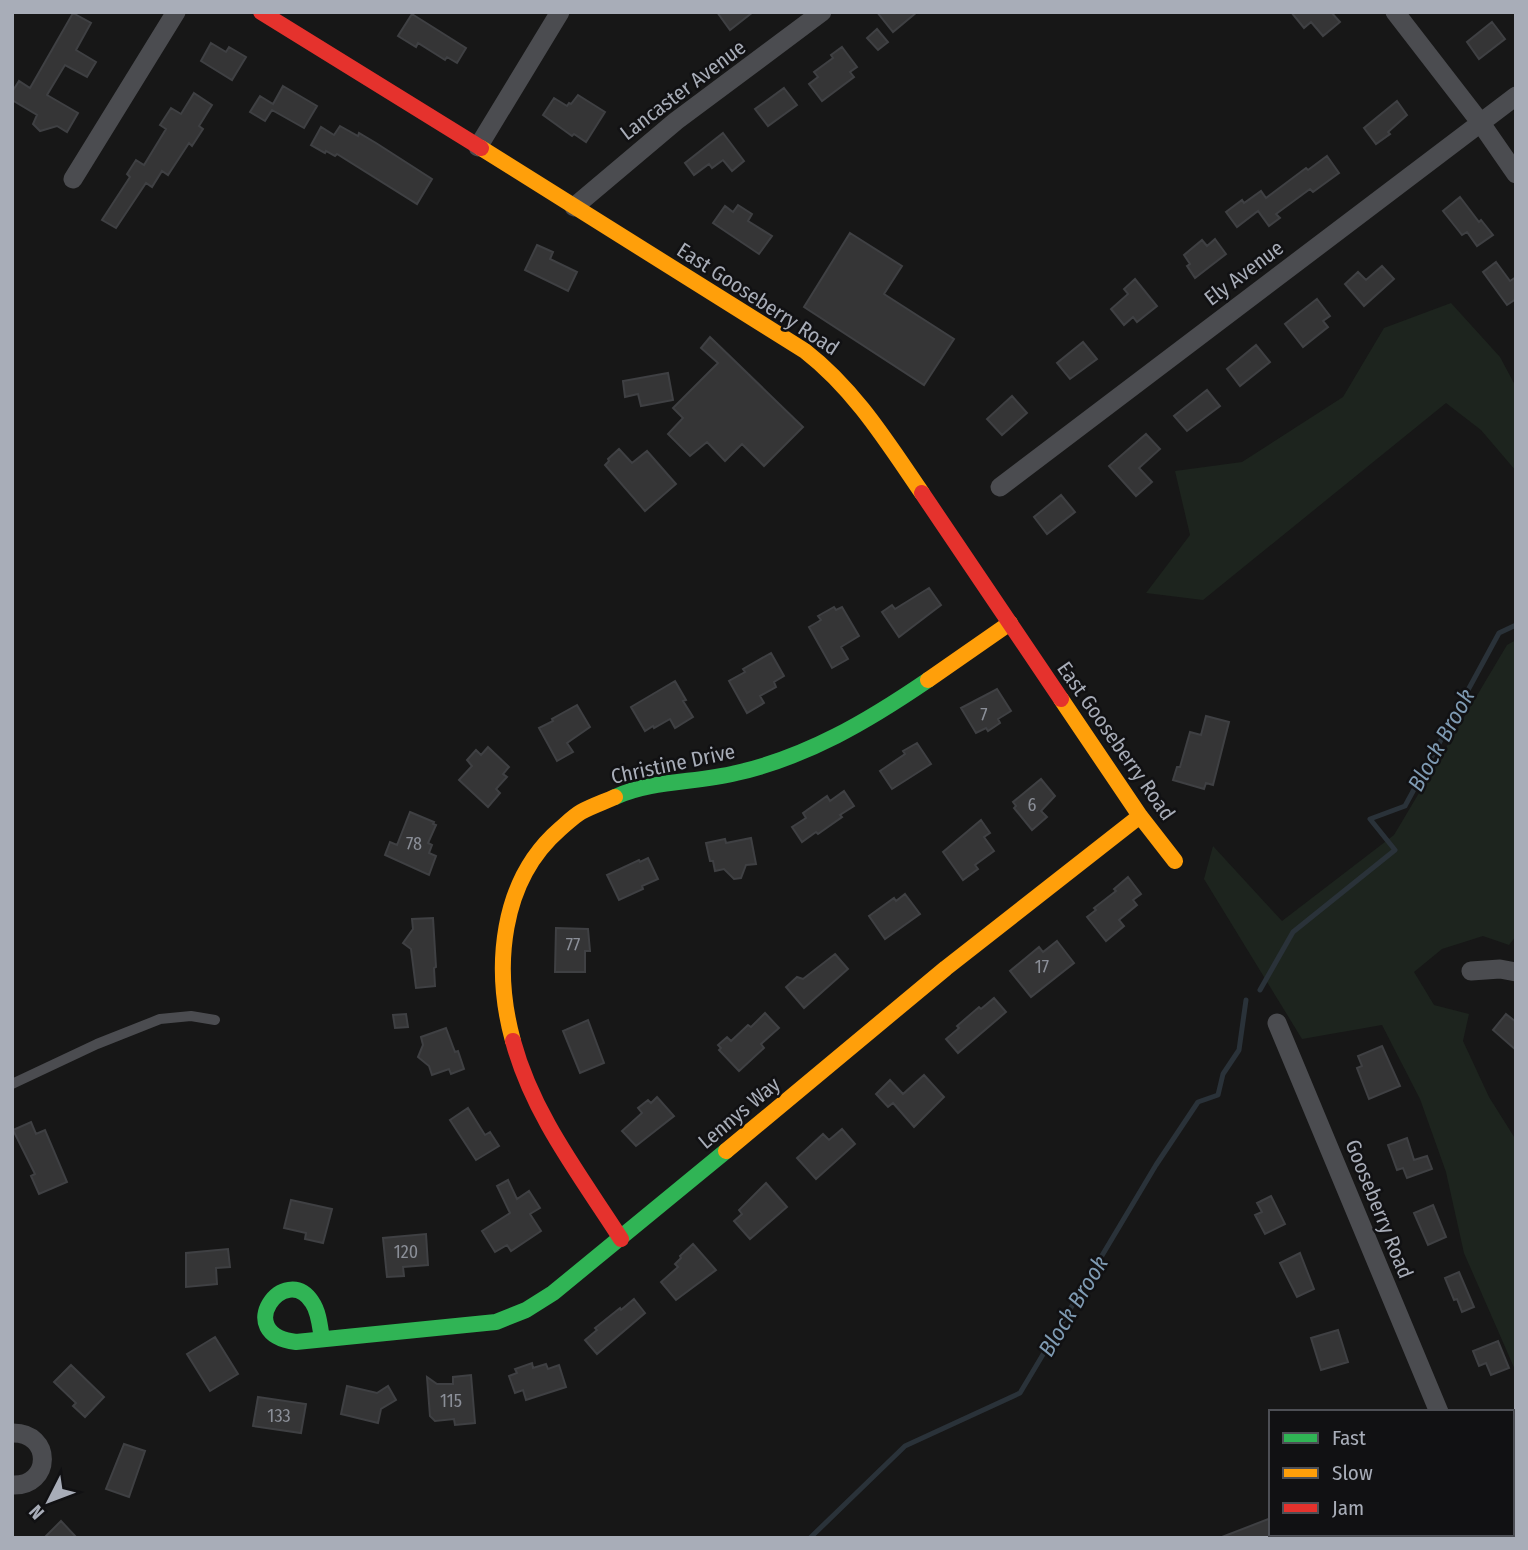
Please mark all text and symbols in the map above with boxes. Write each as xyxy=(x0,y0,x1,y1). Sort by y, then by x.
street label: Lancaster Avenue xyxy=(615,34,751,146)
street label: Ely Avenue xyxy=(1199,235,1289,311)
street label: East Gooseberry Road xyxy=(672,237,844,361)
street label: East Gooseberry Road xyxy=(1051,657,1181,825)
water label: Block Brook xyxy=(1401,684,1481,796)
house number: 7 xyxy=(980,704,988,726)
street label: Christine Drive xyxy=(609,738,737,790)
house number: 6 xyxy=(1028,794,1037,816)
house number: 78 xyxy=(406,833,422,855)
house number: 77 xyxy=(566,934,580,956)
house number: 17 xyxy=(1035,956,1049,978)
street label: Lennys Way xyxy=(693,1071,786,1155)
street label: Gooseberry Road xyxy=(1339,1136,1419,1282)
house number: 120 xyxy=(394,1241,418,1263)
water label: Block Brook xyxy=(1032,1251,1114,1361)
house number: 115 xyxy=(440,1390,462,1412)
house number: 133 xyxy=(267,1405,291,1427)
legend xyxy=(1269,1410,1514,1536)
text: Fast xyxy=(1332,1425,1366,1451)
text: Slow xyxy=(1332,1460,1373,1486)
north arrow xyxy=(14,1466,84,1536)
text: Jam xyxy=(1332,1495,1364,1521)
text: N xyxy=(24,1500,49,1524)

